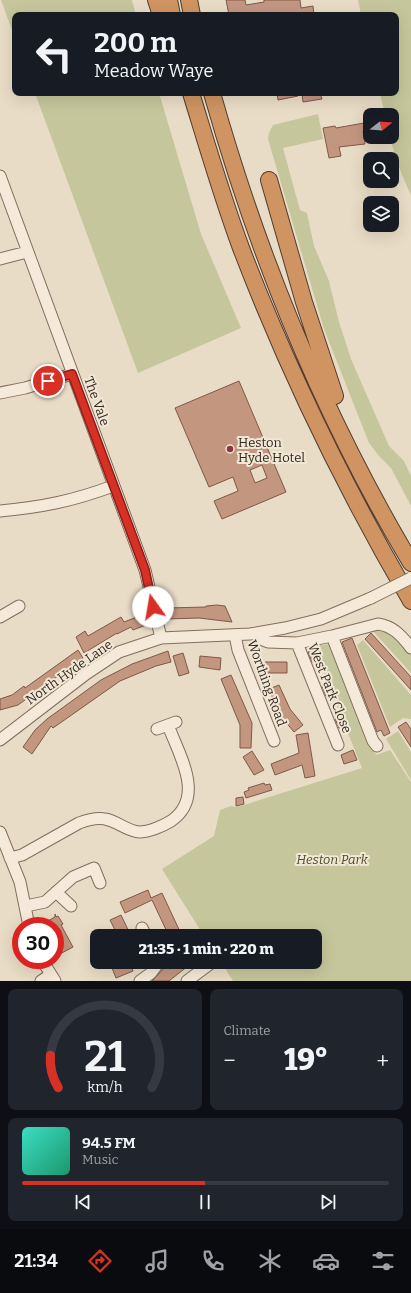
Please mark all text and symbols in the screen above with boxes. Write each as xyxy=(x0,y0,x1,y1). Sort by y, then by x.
text: 200 m xyxy=(94,26,177,59)
icon: left xyxy=(28,28,80,80)
text: Meadow Waye xyxy=(94,60,213,82)
north arrow xyxy=(363,108,399,144)
map controls xyxy=(363,108,399,232)
button: search xyxy=(363,152,399,188)
button: layers xyxy=(363,196,399,232)
pin xyxy=(31,364,65,398)
icon: arrive xyxy=(37,370,59,392)
street label: The Vale xyxy=(81,374,113,428)
place label: Heston Hyde Hotel xyxy=(238,435,305,465)
marker: Heston Hyde Hotel xyxy=(225,444,235,454)
position arrow xyxy=(132,586,174,628)
street label: North Hyde Lane xyxy=(23,637,115,707)
street label: Worthing Road xyxy=(244,638,290,728)
street label: West Park Close xyxy=(305,641,355,735)
park label: Heston Park xyxy=(296,852,369,867)
speed limit sign: 30 xyxy=(12,917,64,969)
text: 21:35 · 1 min · 220 m xyxy=(138,940,274,958)
text: Climate xyxy=(224,1023,270,1038)
text: 21 xyxy=(84,1031,125,1081)
text: 19° xyxy=(284,1042,328,1078)
text: − xyxy=(224,1047,236,1074)
text: + xyxy=(376,1047,389,1074)
text: km/h xyxy=(87,1078,123,1095)
text: 94.5 FM xyxy=(82,1134,136,1152)
text: Music xyxy=(82,1152,118,1167)
icon: previous xyxy=(72,1191,94,1213)
icon: pause xyxy=(194,1191,216,1213)
icon: next xyxy=(317,1191,339,1213)
icon: directions xyxy=(86,1247,114,1275)
icon: music xyxy=(143,1247,171,1275)
icon: phone xyxy=(199,1247,227,1275)
icon: climate xyxy=(256,1247,284,1275)
icon: car xyxy=(312,1247,340,1275)
icon: filters xyxy=(369,1247,397,1275)
text: 21:34 xyxy=(14,1250,58,1272)

